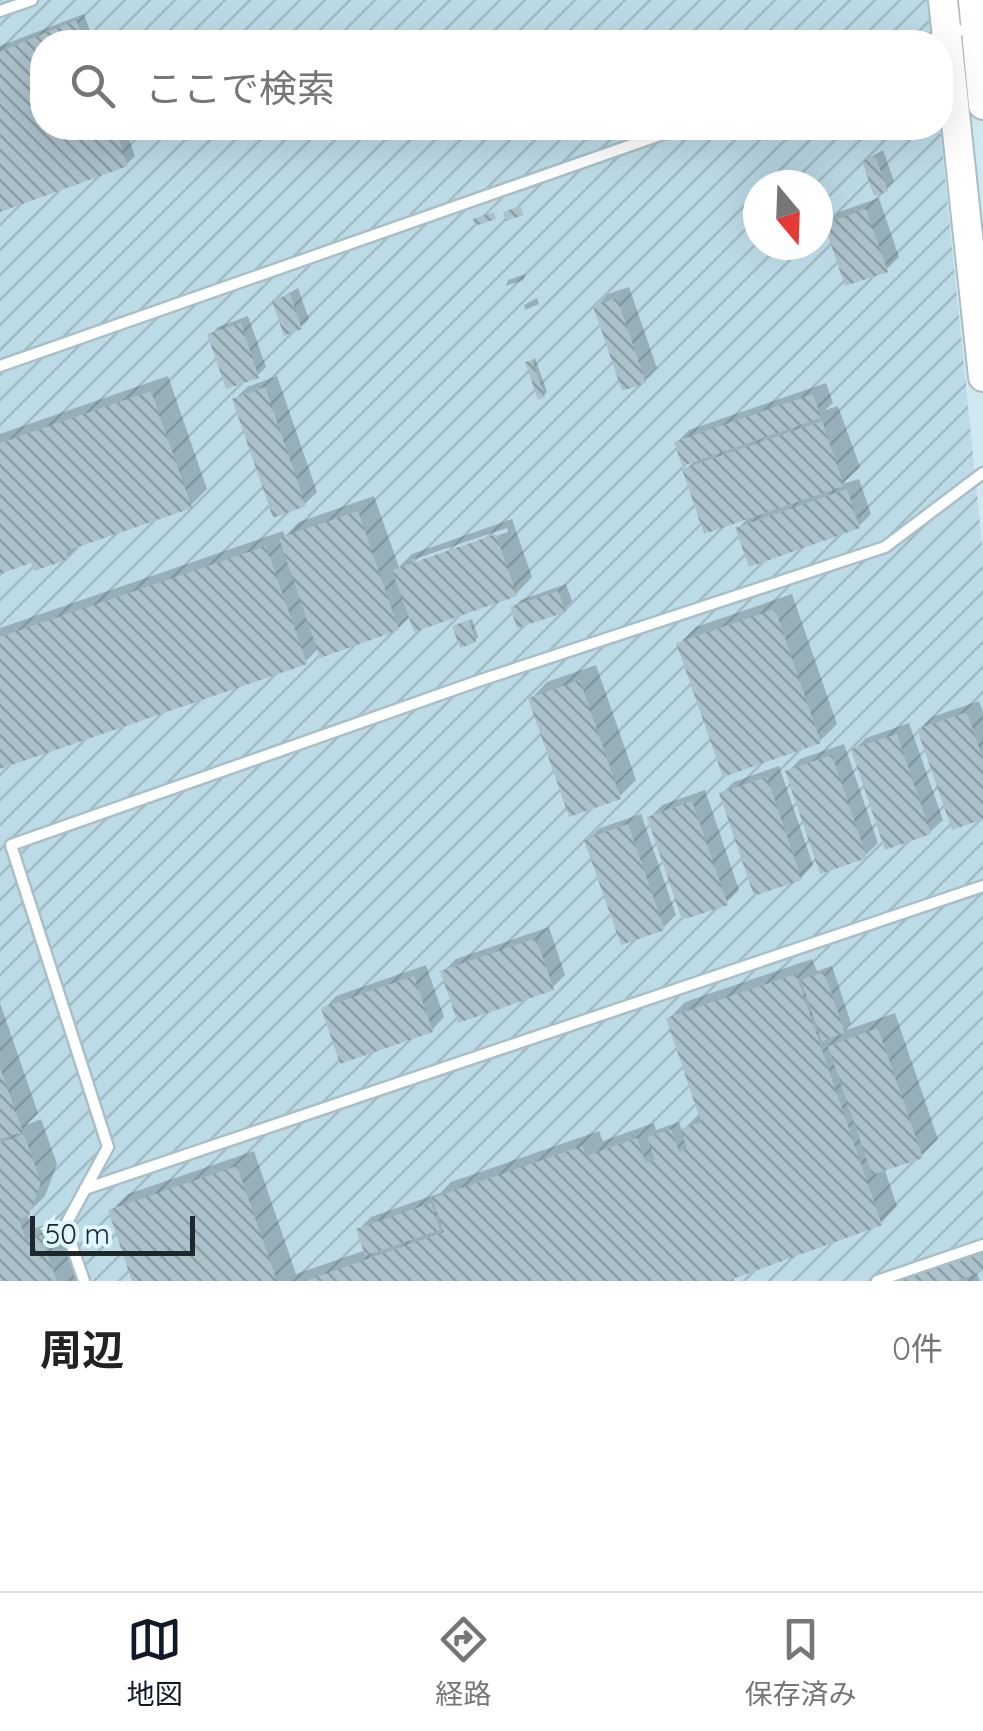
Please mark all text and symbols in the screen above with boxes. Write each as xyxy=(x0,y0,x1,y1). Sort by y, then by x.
search box xyxy=(30,30,953,140)
icon: search xyxy=(65,58,120,113)
text: ここで検索 xyxy=(145,64,335,112)
north arrow xyxy=(743,170,833,260)
scale bar xyxy=(30,1211,195,1256)
text: 50 m xyxy=(45,1216,110,1251)
text: 周辺 xyxy=(40,1323,124,1376)
text: 0件 xyxy=(892,1328,943,1368)
tab: 地図 xyxy=(126,1612,183,1712)
tab: 経路 xyxy=(435,1612,492,1712)
tab: 保存済み xyxy=(744,1612,857,1712)

